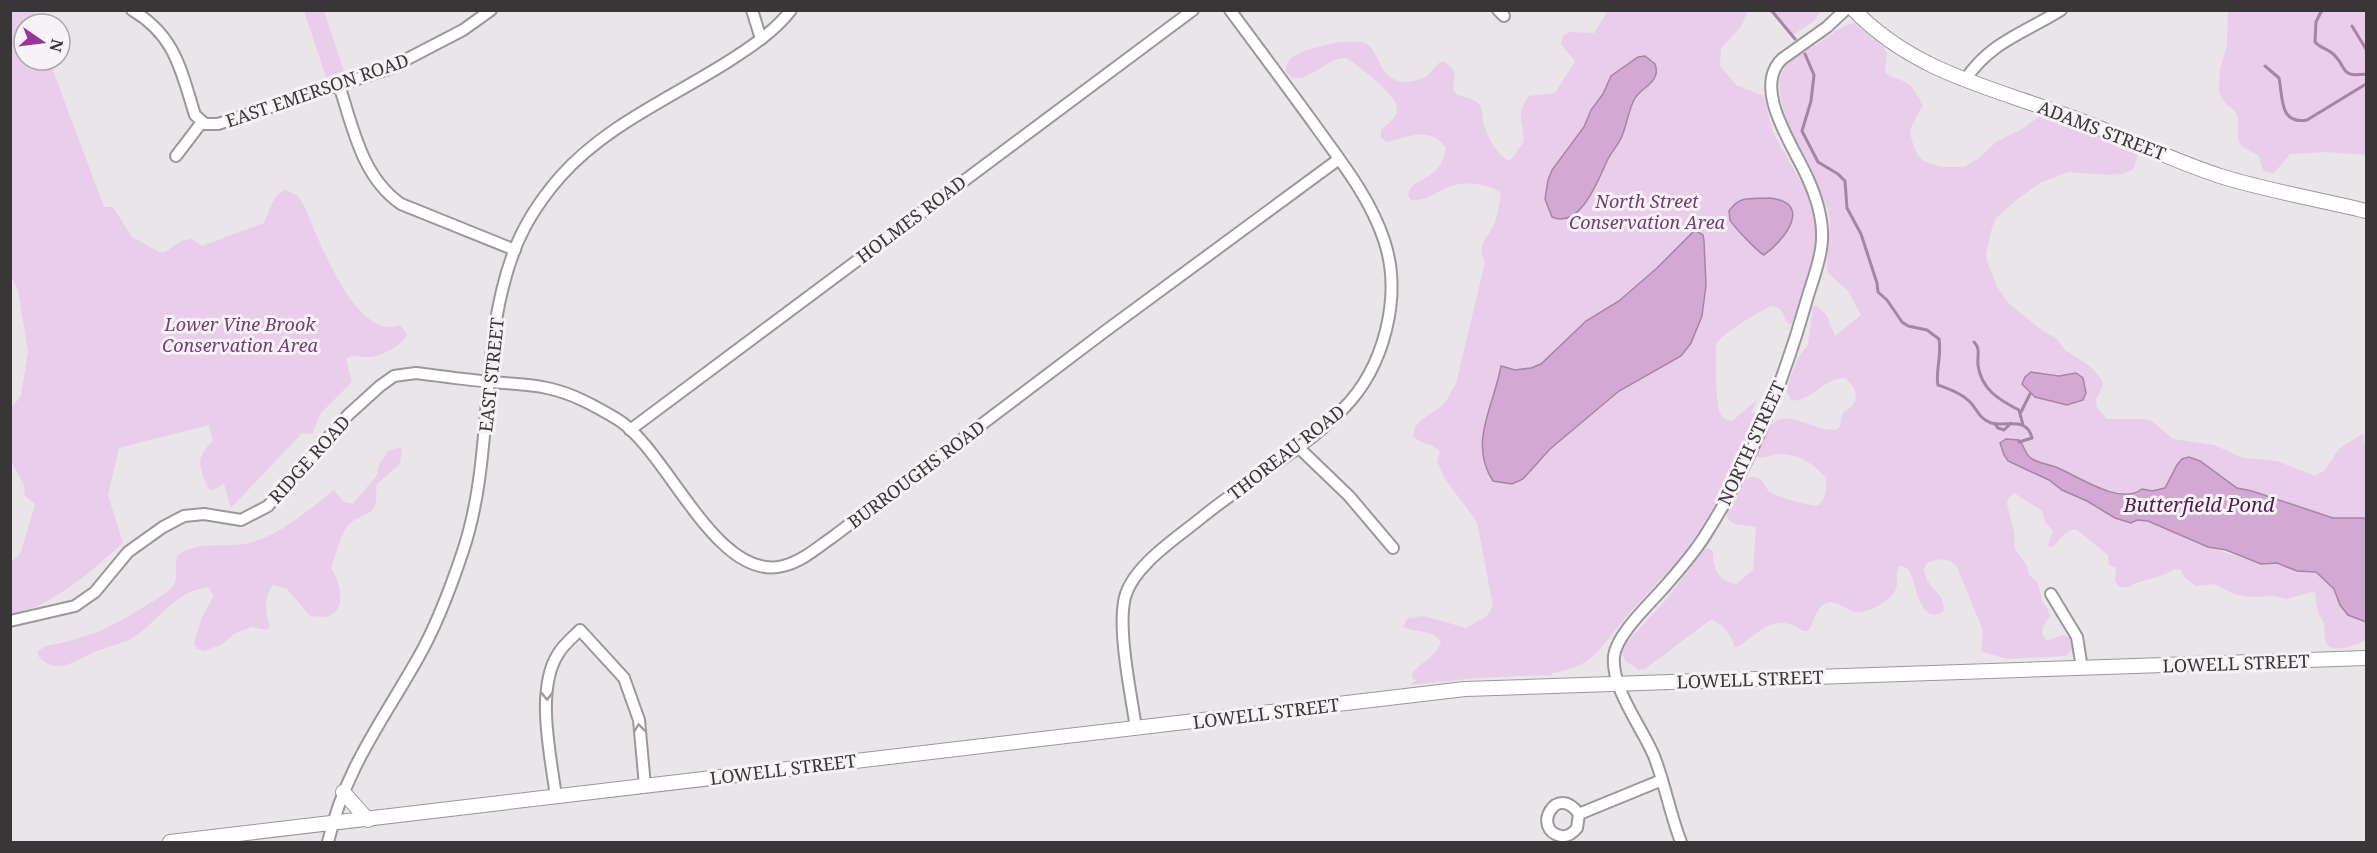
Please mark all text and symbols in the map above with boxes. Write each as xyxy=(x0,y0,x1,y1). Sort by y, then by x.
north arrow xyxy=(12,12,72,72)
text: N xyxy=(44,37,69,55)
street label: EAST EMERSON ROAD xyxy=(222,47,412,133)
street label: ADAMS STREET xyxy=(2035,95,2169,165)
street label: HOLMES ROAD xyxy=(851,170,971,268)
park label: North Street Conservation Area xyxy=(1569,189,1726,234)
park label: Lower Vine Brook Conservation Area xyxy=(162,312,319,357)
street label: EAST STREET xyxy=(473,317,509,433)
street label: NORTH STREET xyxy=(1712,377,1790,509)
street label: THOREAU ROAD xyxy=(1223,399,1349,505)
street label: RIDGE ROAD xyxy=(263,410,355,508)
street label: BURROUGHS ROAD xyxy=(842,414,990,534)
water label: Butterfield Pond xyxy=(2122,491,2275,518)
street label: LOWELL STREET xyxy=(2162,648,2310,678)
street label: LOWELL STREET xyxy=(1676,664,1824,694)
one-way arrow xyxy=(541,692,553,701)
street label: LOWELL STREET xyxy=(1192,692,1340,734)
one-way arrow xyxy=(634,723,646,732)
street label: LOWELL STREET xyxy=(709,748,857,790)

